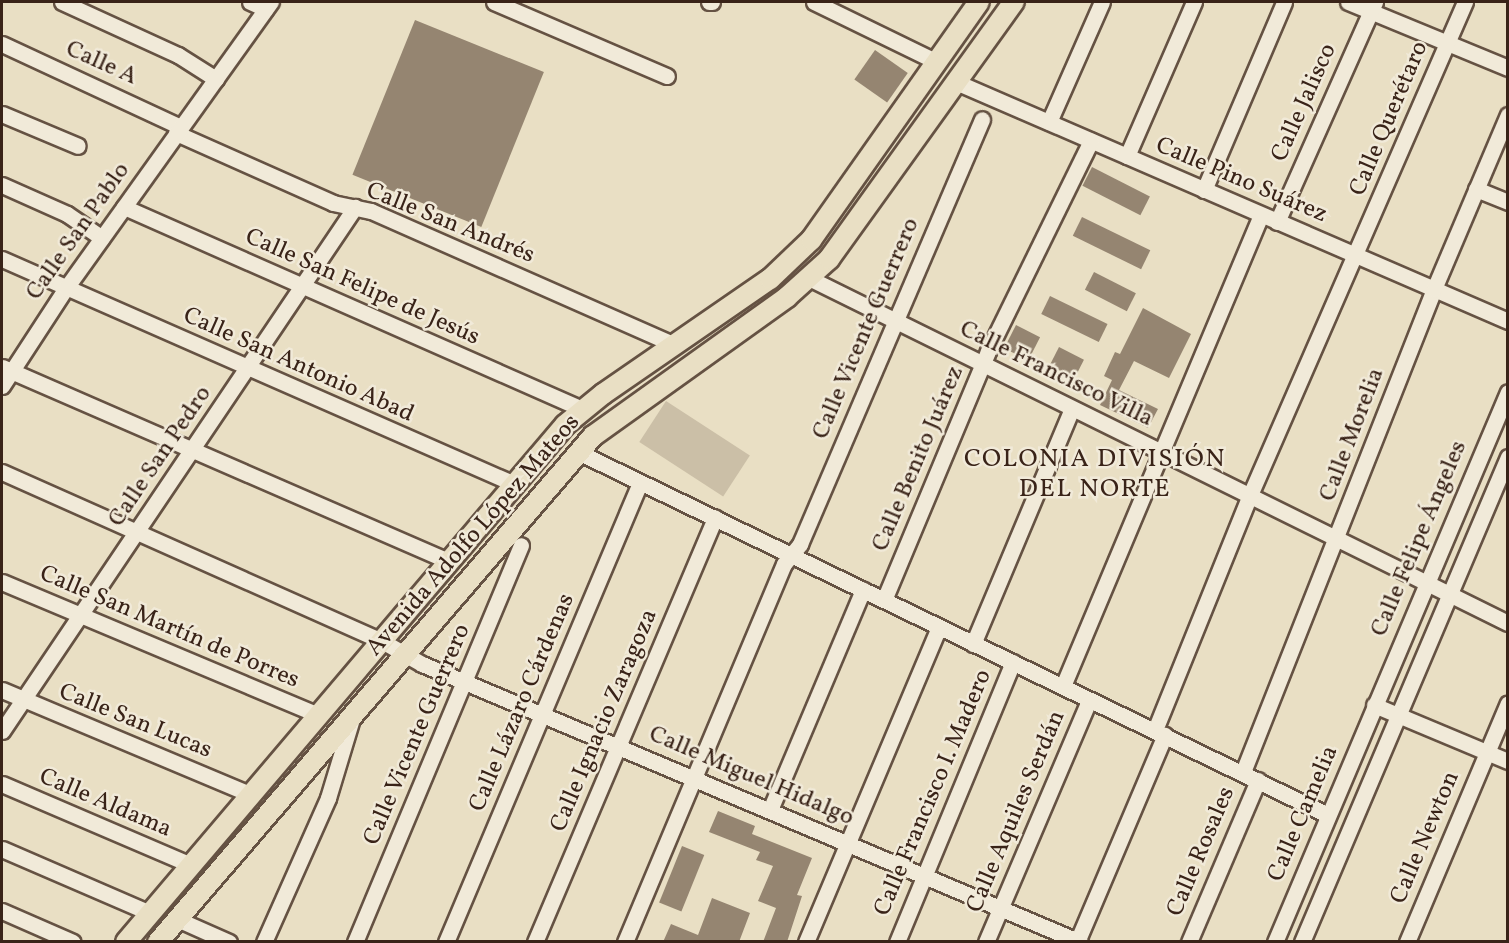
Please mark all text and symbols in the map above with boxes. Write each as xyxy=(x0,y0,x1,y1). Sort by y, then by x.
street label: Calle A xyxy=(61,36,141,92)
street label: Calle Querétaro xyxy=(1344,37,1436,201)
street label: Calle Jalisco xyxy=(1266,40,1344,166)
street label: Calle Pino Suárez xyxy=(1151,132,1331,230)
street label: Calle San Pablo xyxy=(21,158,137,306)
street label: Calle San Andrés xyxy=(362,177,538,271)
street label: Calle Vicente Guerrero xyxy=(807,214,927,444)
street label: Calle San Felipe de Jesús xyxy=(240,223,484,353)
street label: Calle San Antonio Abad xyxy=(178,302,418,430)
street label: Calle Francisco Villa xyxy=(954,315,1158,435)
street label: Calle Benito Juárez xyxy=(867,362,971,556)
street label: Calle Morelia xyxy=(1314,364,1392,506)
street label: Calle San Pedro xyxy=(103,381,219,533)
street label: Avenida Adolfo López Mateos xyxy=(361,409,587,663)
street label: Calle Felipe Ángeles xyxy=(1366,437,1474,641)
district label: COLONIA DIVISIÓN DEL NORTE xyxy=(964,444,1226,506)
street label: Calle San Martín de Porres xyxy=(35,560,303,696)
street label: Calle Lázaro Cárdenas xyxy=(464,590,582,816)
street label: Calle Ignacio Zaragoza xyxy=(545,605,665,837)
street label: Calle Vicente Guerrero xyxy=(358,620,478,850)
street label: Calle Francisco I. Madero xyxy=(869,666,999,920)
street label: Calle San Lucas xyxy=(54,678,216,766)
street label: Calle Aquiles Serdán xyxy=(961,707,1073,917)
street label: Calle Miguel Hidalgo xyxy=(644,721,858,833)
street label: Calle Camelia xyxy=(1262,742,1346,886)
street label: Calle Aldama xyxy=(35,763,175,845)
street label: Calle Newton xyxy=(1385,768,1467,908)
street label: Calle Rosales xyxy=(1162,783,1242,921)

